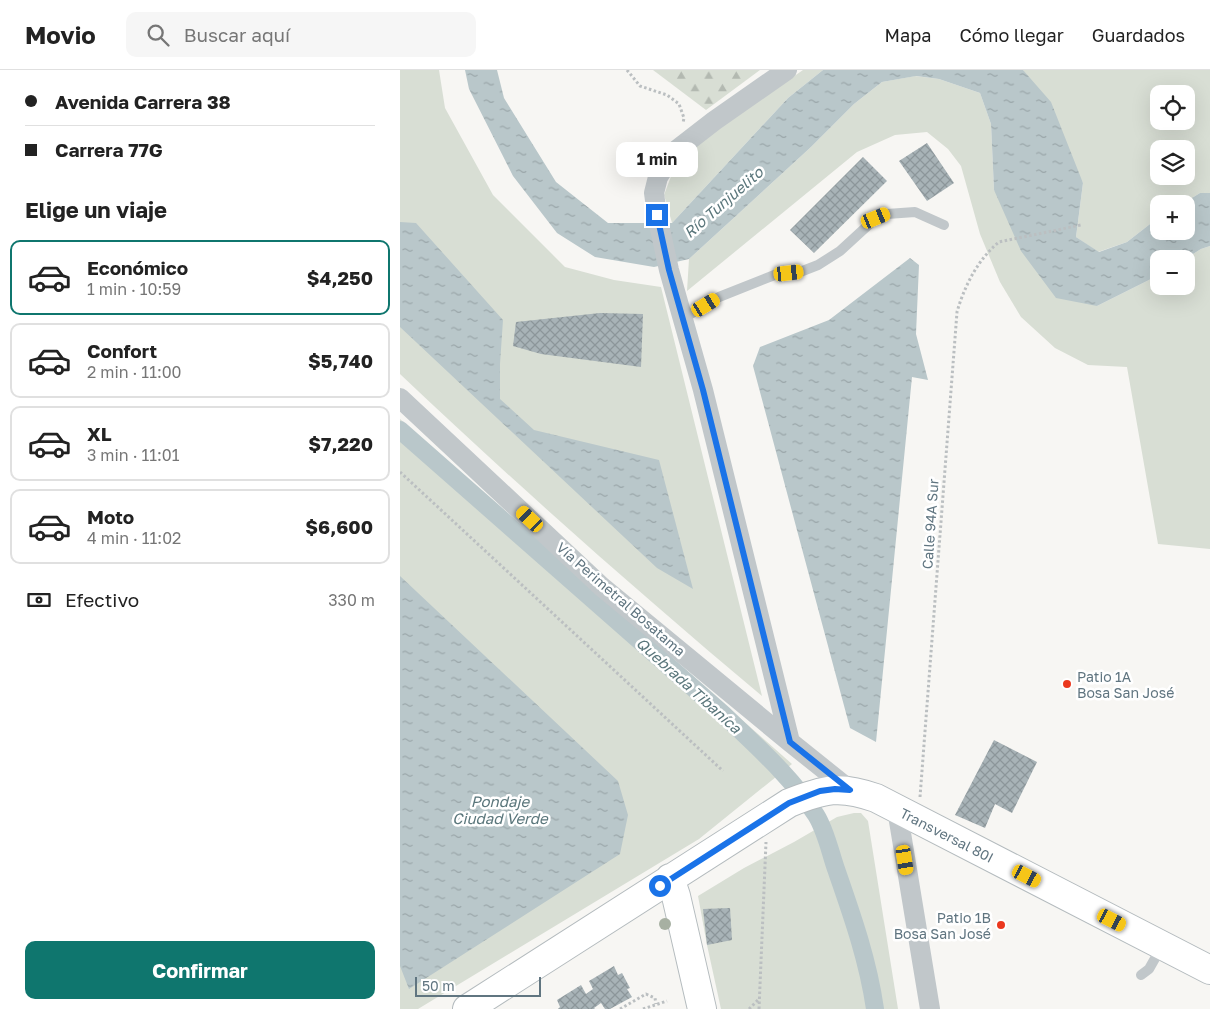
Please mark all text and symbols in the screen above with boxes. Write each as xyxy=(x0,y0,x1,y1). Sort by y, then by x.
search box xyxy=(126,12,476,57)
text: Movio xyxy=(25,20,96,49)
icon: search xyxy=(144,21,172,49)
text: Buscar aquí xyxy=(184,23,290,46)
text: Mapa xyxy=(885,24,931,46)
text: Cómo llegar xyxy=(959,24,1064,46)
text: Guardados xyxy=(1092,24,1185,46)
map controls xyxy=(1150,85,1195,295)
button: locate xyxy=(1150,85,1195,130)
text: Avenida Carrera 38 xyxy=(55,90,231,113)
text: Carrera 77G xyxy=(55,138,163,161)
button: layers xyxy=(1150,140,1195,185)
callout: 1 min xyxy=(616,142,698,178)
text: 1 min xyxy=(637,149,677,169)
water label: Río Tunjuelito xyxy=(680,162,768,242)
button: + xyxy=(1150,195,1195,240)
text: Elige un viaje xyxy=(25,196,167,223)
route end xyxy=(646,204,668,226)
car xyxy=(859,205,892,231)
button: − xyxy=(1150,250,1195,295)
icon: car xyxy=(27,255,72,300)
text: Económico xyxy=(87,256,188,279)
car xyxy=(773,264,804,282)
text: $4,250 xyxy=(307,266,373,289)
text: 1 min · 10:59 xyxy=(87,279,181,299)
car xyxy=(689,291,722,319)
icon: car xyxy=(27,338,72,383)
text: Confort xyxy=(87,339,157,362)
text: $5,740 xyxy=(308,349,373,372)
text: 2 min · 11:00 xyxy=(87,362,182,382)
icon: car xyxy=(27,421,72,466)
text: XL xyxy=(87,422,112,445)
text: $7,220 xyxy=(308,432,373,455)
text: 3 min · 11:01 xyxy=(87,445,179,465)
street label: Calle 94A Sur xyxy=(918,478,942,570)
car xyxy=(513,503,546,535)
icon: car xyxy=(27,504,72,549)
text: Moto xyxy=(87,505,134,528)
text: $6,600 xyxy=(305,515,373,538)
text: 4 min · 11:02 xyxy=(87,528,181,548)
street label: Vía Perimetral Bosatama xyxy=(553,538,689,660)
icon: cash xyxy=(25,586,53,614)
text: Efectivo xyxy=(65,588,139,611)
text: 330 m xyxy=(328,590,375,610)
water label: Quebrada Tibaníca xyxy=(633,633,745,737)
place label: Patio 1A Bosa San José xyxy=(1077,668,1174,701)
marker: Patio 1A Bosa San José xyxy=(1061,678,1073,690)
water label: Pondaje Ciudad Verde xyxy=(452,792,549,827)
street label: Transversal 80I xyxy=(897,804,997,866)
car xyxy=(895,844,914,876)
car xyxy=(1010,863,1043,889)
route start xyxy=(649,875,671,897)
car xyxy=(1095,907,1128,933)
place label: Patio 1B Bosa San José xyxy=(894,909,991,942)
marker: Patio 1B Bosa San José xyxy=(995,919,1007,931)
button: Confirmar xyxy=(25,941,375,999)
scale bar xyxy=(415,974,541,997)
text: 50 m xyxy=(422,977,455,994)

